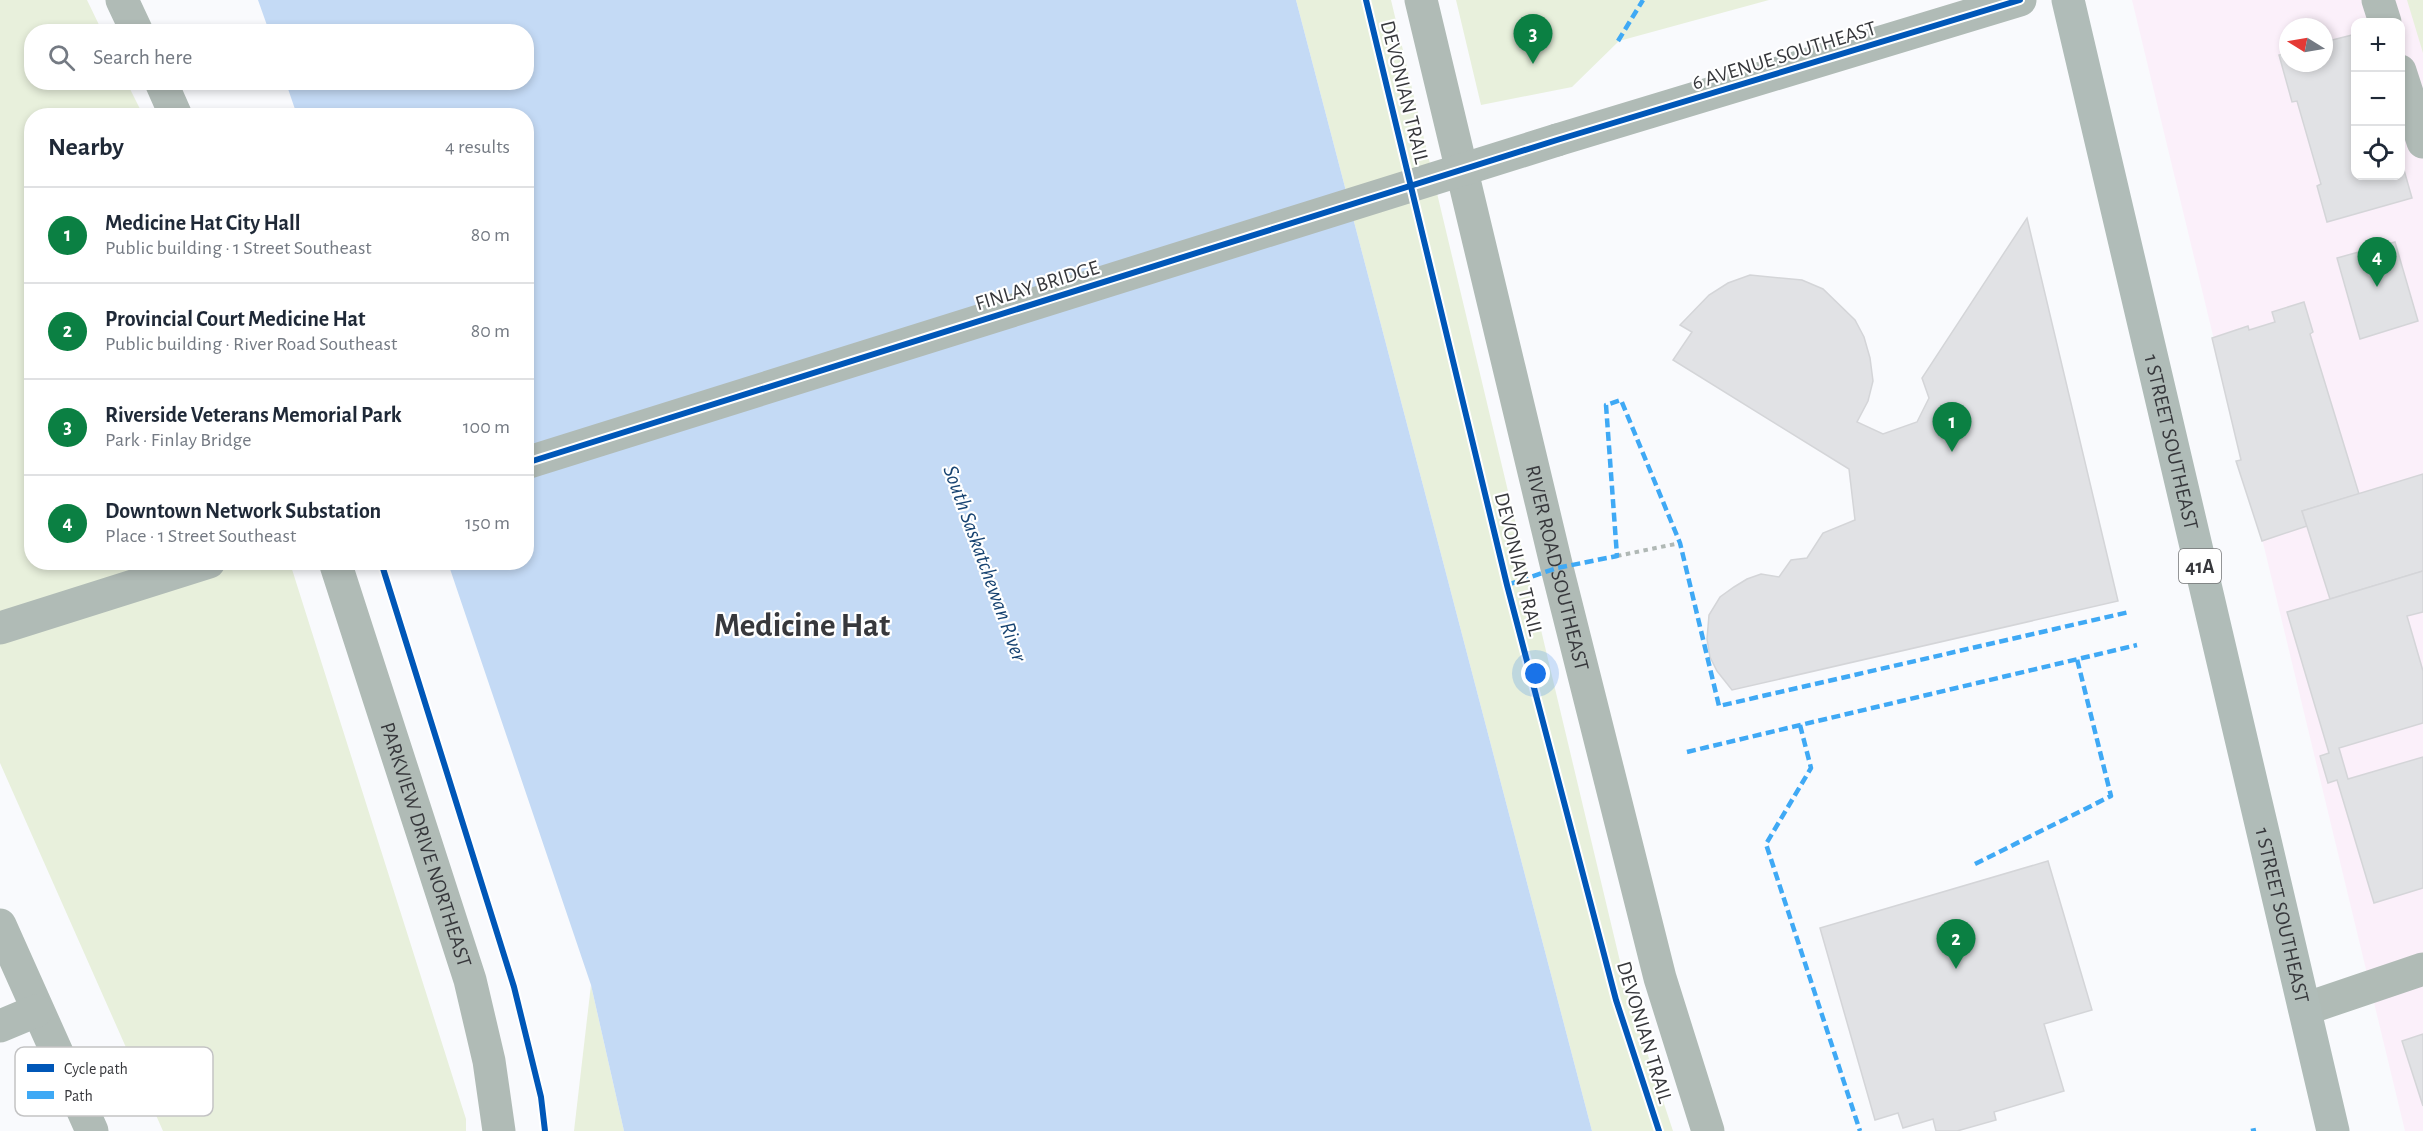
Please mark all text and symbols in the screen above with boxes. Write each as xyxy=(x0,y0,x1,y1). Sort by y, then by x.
pin: 3 xyxy=(1514,14,1552,64)
street label: 6 AVENUE SOUTHEAST xyxy=(1690,17,1879,93)
street label: DEVONIAN TRAIL xyxy=(1377,18,1433,166)
north arrow xyxy=(2279,18,2333,72)
map controls xyxy=(2351,18,2405,180)
button: + xyxy=(2351,18,2405,72)
search box xyxy=(24,24,534,90)
icon: search xyxy=(45,41,78,74)
text: Search here xyxy=(93,46,192,68)
button: − xyxy=(2351,72,2405,126)
button: locate xyxy=(2351,126,2405,180)
text: Nearby xyxy=(48,134,124,160)
text: 4 results xyxy=(445,137,510,157)
text: Medicine Hat City Hall xyxy=(105,212,301,234)
text: 1 xyxy=(64,225,71,245)
text: 80 m xyxy=(471,225,510,245)
text: Public building · 1 Street Southeast xyxy=(105,238,372,258)
pin: 4 xyxy=(2358,238,2396,287)
street label: FINLAY BRIDGE xyxy=(973,257,1102,314)
text: Provincial Court Medicine Hat xyxy=(105,308,366,330)
text: 2 xyxy=(63,321,72,341)
text: 80 m xyxy=(471,321,510,341)
text: Public building · River Road Southeast xyxy=(105,334,397,354)
street label: 1 STREET SOUTHEAST xyxy=(2140,352,2202,532)
pin: 1 xyxy=(1932,402,1972,452)
text: Riverside Veterans Memorial Park xyxy=(105,404,402,426)
text: 3 xyxy=(63,417,72,437)
text: 100 m xyxy=(463,417,510,437)
text: Park · Finlay Bridge xyxy=(105,430,251,450)
water label: South Saskatchewan River xyxy=(939,462,1031,665)
street label: RIVER ROAD SOUTHEAST xyxy=(1522,463,1592,673)
street label: DEVONIAN TRAIL xyxy=(1491,490,1547,638)
text: Downtown Network Substation xyxy=(105,500,381,522)
text: 4 xyxy=(62,513,73,533)
text: 150 m xyxy=(465,513,510,533)
text: Place · 1 Street Southeast xyxy=(105,526,296,546)
road number: 41A xyxy=(2179,549,2221,583)
district label: Medicine Hat xyxy=(714,610,890,643)
your location xyxy=(1521,659,1550,688)
street label: PARKVIEW DRIVE NORTHEAST xyxy=(376,720,475,970)
street label: 1 STREET SOUTHEAST xyxy=(2251,826,2313,1005)
pin: 2 xyxy=(1936,920,1976,969)
street label: DEVONIAN TRAIL xyxy=(1613,959,1676,1106)
legend xyxy=(15,1047,213,1116)
text: Cycle path xyxy=(64,1061,128,1078)
text: Path xyxy=(64,1088,93,1104)

